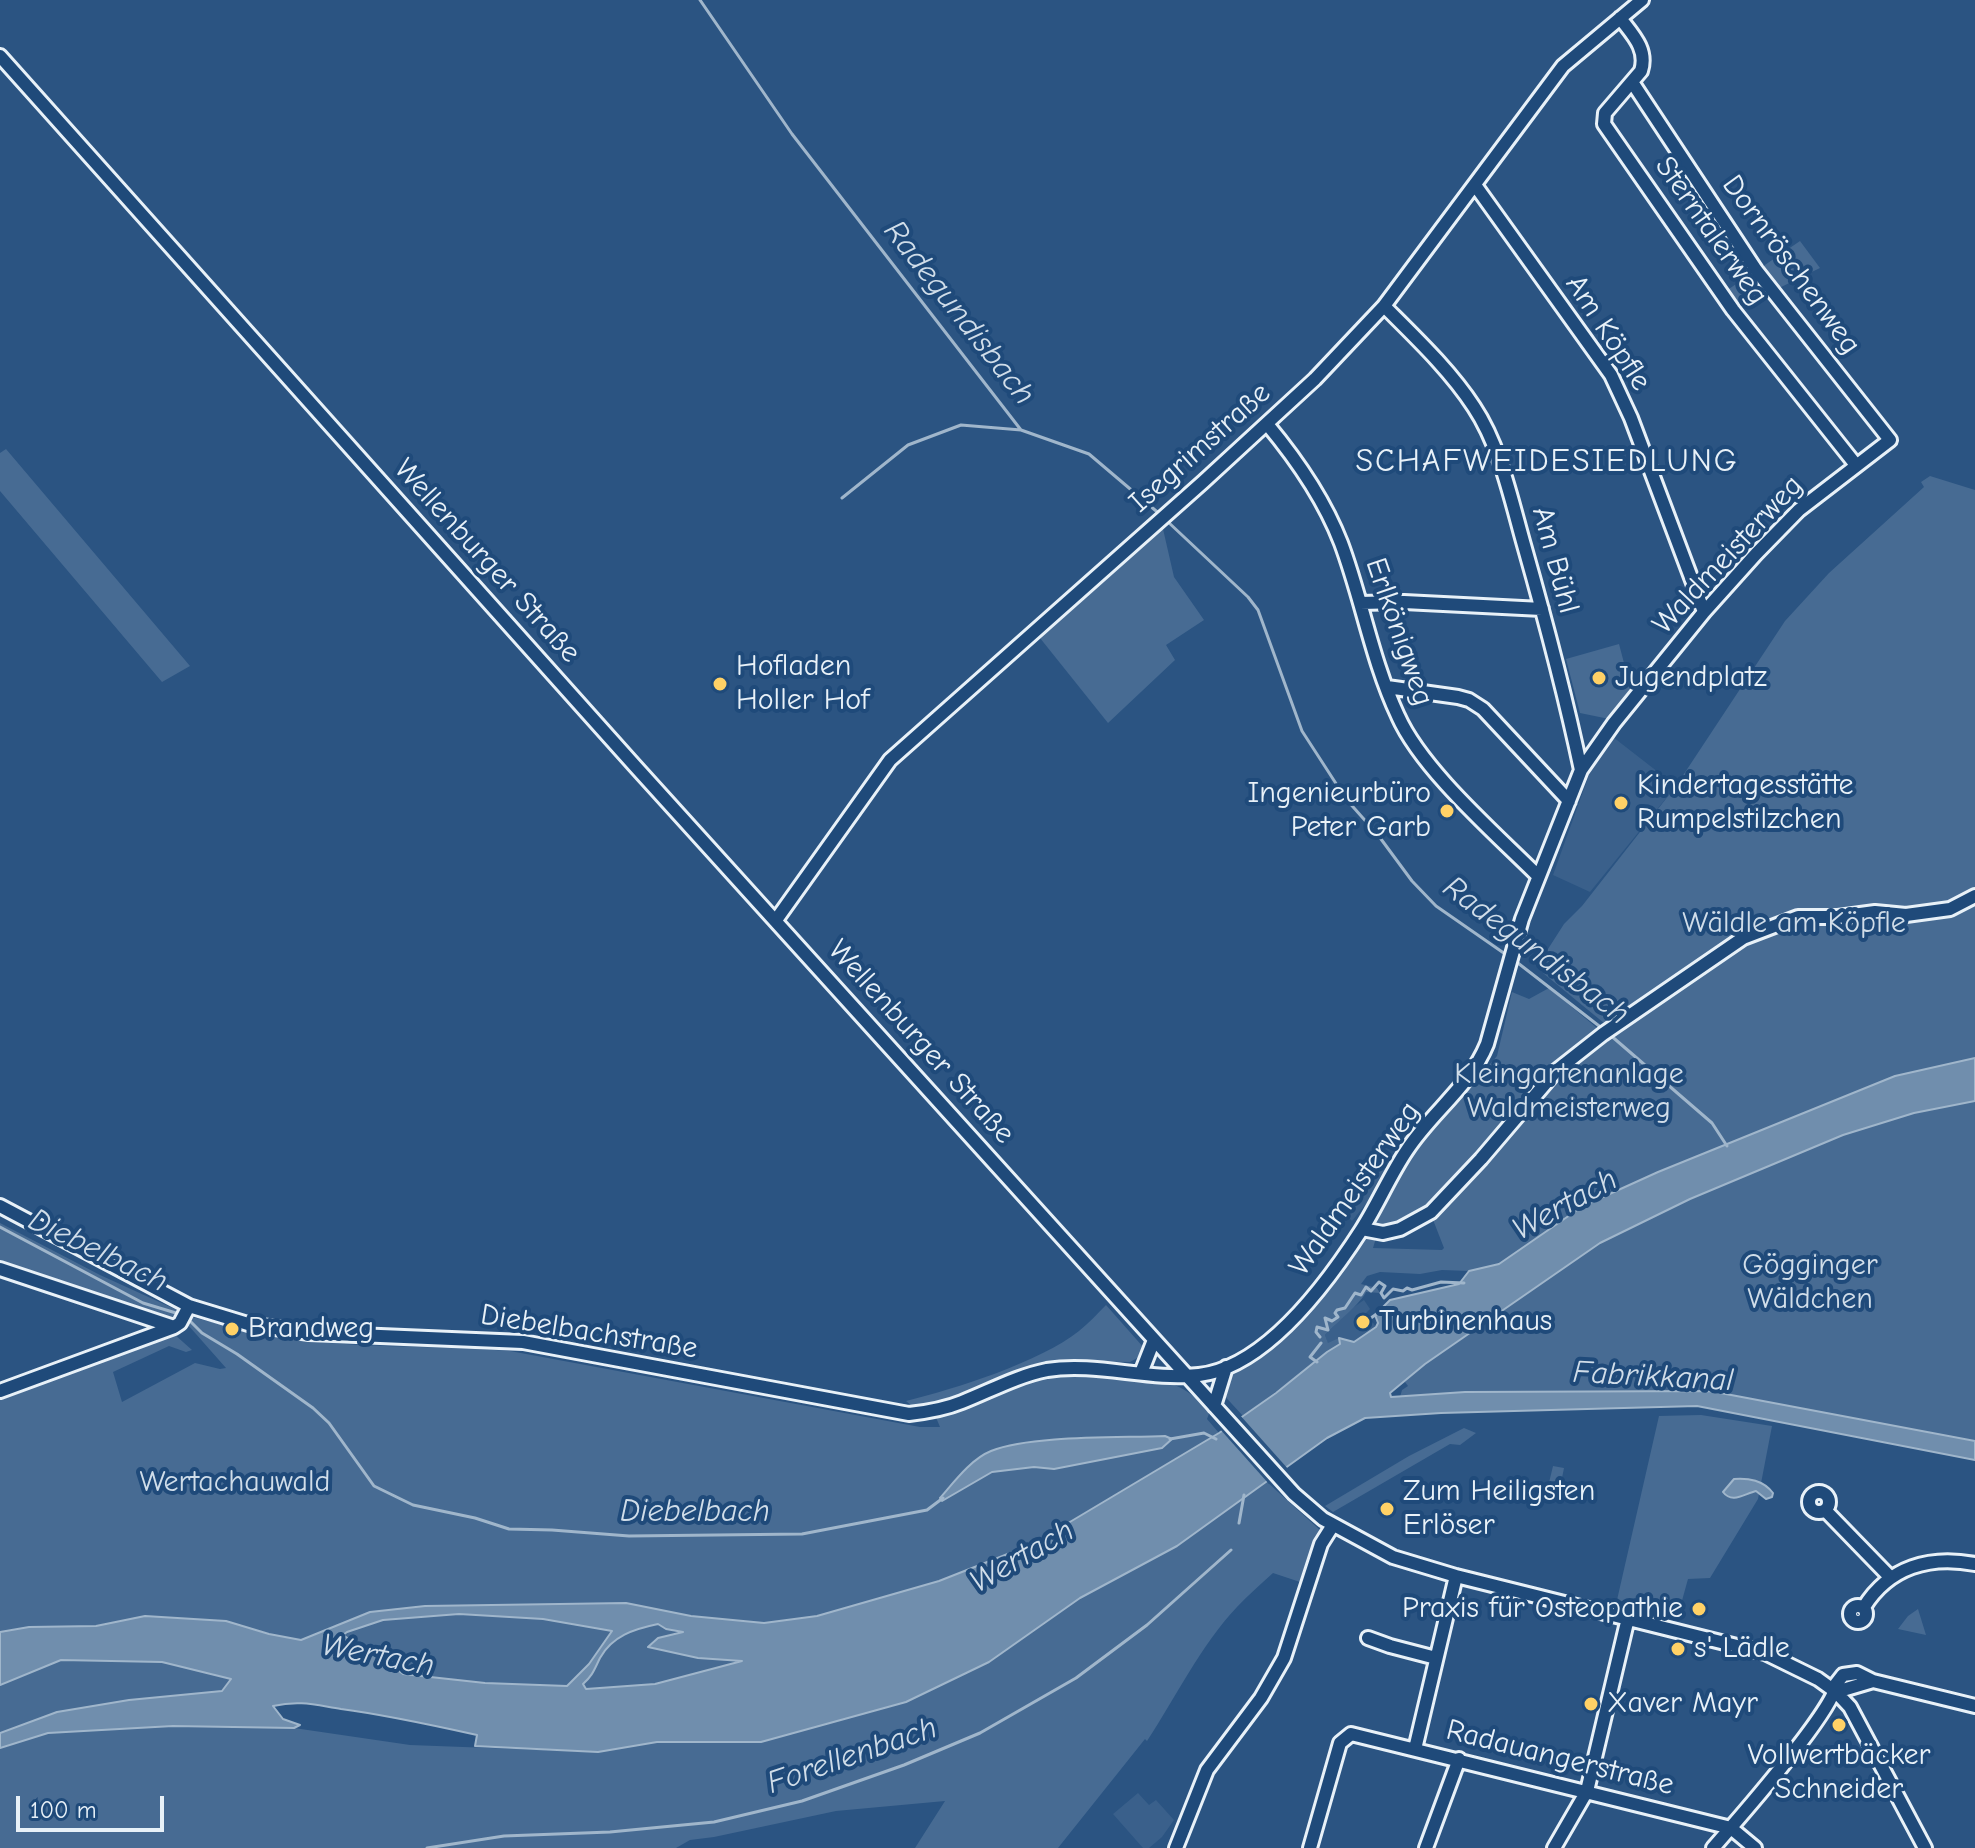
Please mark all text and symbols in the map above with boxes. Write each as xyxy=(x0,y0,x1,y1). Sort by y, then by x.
street label: Sterntalerweg xyxy=(1647,150,1775,312)
street label: Dornröschenweg xyxy=(1714,168,1868,362)
water label: Radegundisbach xyxy=(875,213,1043,413)
street label: Am Köpfle xyxy=(1557,268,1659,398)
street label: Isegrimstraße xyxy=(1122,375,1278,521)
district label: SCHAFWEIDESIEDLUNG xyxy=(1355,443,1739,481)
street label: Wellenburger Straße xyxy=(386,452,588,670)
street label: Waldmeisterweg xyxy=(1645,468,1811,642)
street label: Am Bühl xyxy=(1524,503,1586,617)
street label: Erlkönigweg xyxy=(1357,553,1441,711)
place label: Hofladen Holler Hof xyxy=(736,649,869,720)
place label: Jugendplatz xyxy=(1615,660,1767,696)
marker: Jugendplatz xyxy=(1590,669,1608,687)
marker: Hofladen Holler Hof xyxy=(711,675,729,693)
place label: Kindertagesstätte Rumpelstilzchen xyxy=(1637,768,1854,838)
place label: Ingenieurbüro Peter Garb xyxy=(1247,776,1431,846)
marker: Kindertagesstätte Rumpelstilzchen xyxy=(1612,794,1630,812)
marker: Ingenieurbüro Peter Garb xyxy=(1438,802,1456,820)
water label: Radegundisbach xyxy=(1435,868,1637,1034)
park label: Wäldle am Köpfle xyxy=(1682,906,1906,942)
street label: Wellenburger Straße xyxy=(820,933,1022,1151)
park label: Kleingartenanlage Waldmeisterweg xyxy=(1454,1057,1684,1128)
street label: Waldmeisterweg xyxy=(1282,1095,1428,1283)
water label: Wertach xyxy=(1506,1161,1624,1249)
water label: Diebelbach xyxy=(22,1201,174,1301)
park label: Gögginger Wäldchen xyxy=(1742,1248,1878,1318)
street label: Diebelbachstraße xyxy=(478,1297,700,1367)
place label: Turbinenhaus xyxy=(1379,1304,1552,1340)
place label: Brandweg xyxy=(248,1311,374,1347)
marker: Turbinenhaus xyxy=(1354,1313,1372,1331)
marker: Brandweg xyxy=(223,1320,241,1338)
water label: Fabrikkanal xyxy=(1572,1354,1734,1400)
park label: Wertachauwald xyxy=(140,1465,330,1501)
place label: Zum Heiligsten Erlöser xyxy=(1403,1474,1595,1544)
water label: Diebelbach xyxy=(620,1493,770,1531)
marker: Zum Heiligsten Erlöser xyxy=(1378,1500,1396,1518)
water label: Wertach xyxy=(963,1512,1081,1602)
place label: Praxis für Osteopathie xyxy=(1402,1591,1683,1627)
marker: Praxis für Osteopathie xyxy=(1690,1600,1708,1618)
water label: Wertach xyxy=(318,1626,438,1686)
place label: s' Lädle xyxy=(1694,1631,1790,1667)
marker: s' Lädle xyxy=(1669,1640,1687,1658)
place label: Xaver Mayr xyxy=(1607,1686,1758,1722)
marker: Xaver Mayr xyxy=(1582,1695,1600,1713)
water label: Forellenbach xyxy=(762,1709,942,1803)
street label: Radauangerstraße xyxy=(1442,1712,1678,1804)
marker: Vollwertbäcker Schneider xyxy=(1830,1716,1848,1734)
place label: Vollwertbäcker Schneider xyxy=(1747,1738,1931,1808)
scale bar xyxy=(20,1780,168,1830)
text: 100 m xyxy=(30,1796,97,1824)

